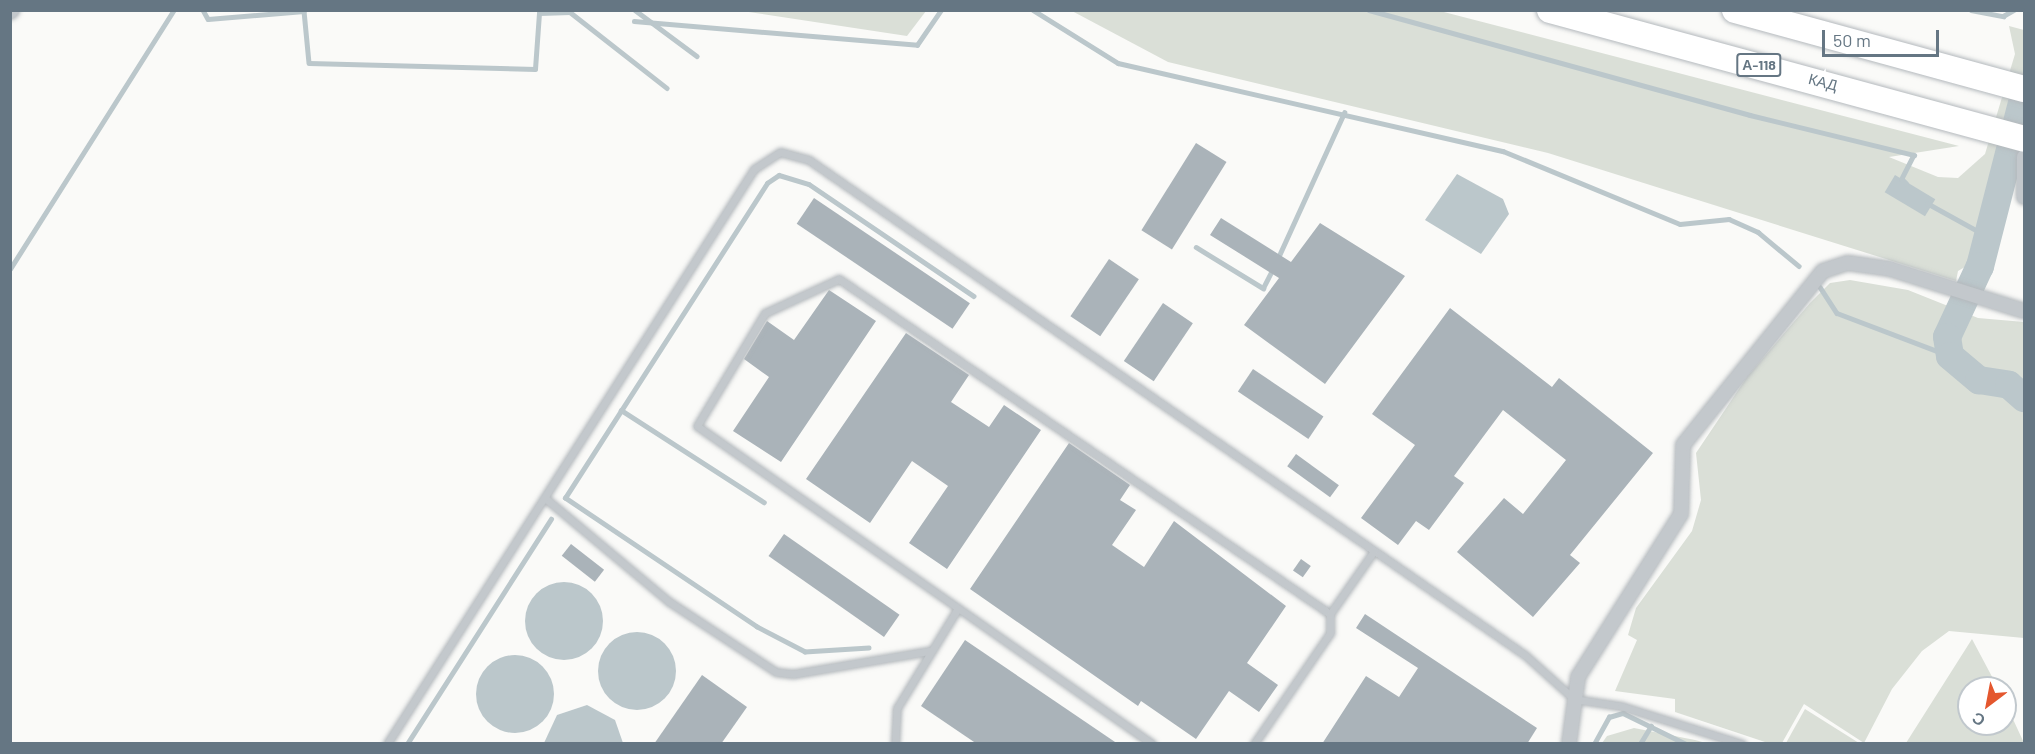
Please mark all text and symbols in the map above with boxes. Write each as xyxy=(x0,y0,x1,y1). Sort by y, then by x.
scale bar xyxy=(1825,18,1942,56)
text: 50 m xyxy=(1833,29,1871,51)
road number: А-118 xyxy=(1735,54,1783,76)
street label: КАД xyxy=(1806,70,1840,94)
north arrow xyxy=(1957,676,2017,736)
text: С xyxy=(1968,709,1988,731)

